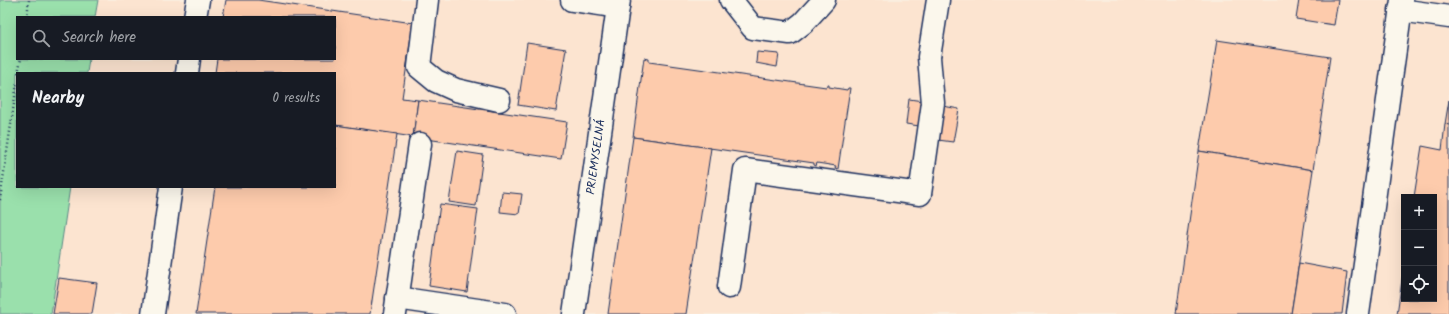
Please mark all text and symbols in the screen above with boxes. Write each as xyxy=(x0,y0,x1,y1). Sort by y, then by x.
search box xyxy=(16,16,336,60)
text: Search here xyxy=(62,26,136,50)
icon: search xyxy=(30,27,52,49)
text: Nearby xyxy=(32,85,84,112)
text: 0 results xyxy=(273,88,320,109)
street label: PRIEMYSELNÁ xyxy=(581,118,611,196)
map controls xyxy=(1401,194,1437,302)
button: + xyxy=(1401,194,1437,230)
button: − xyxy=(1401,230,1437,266)
button: locate xyxy=(1401,266,1437,302)

